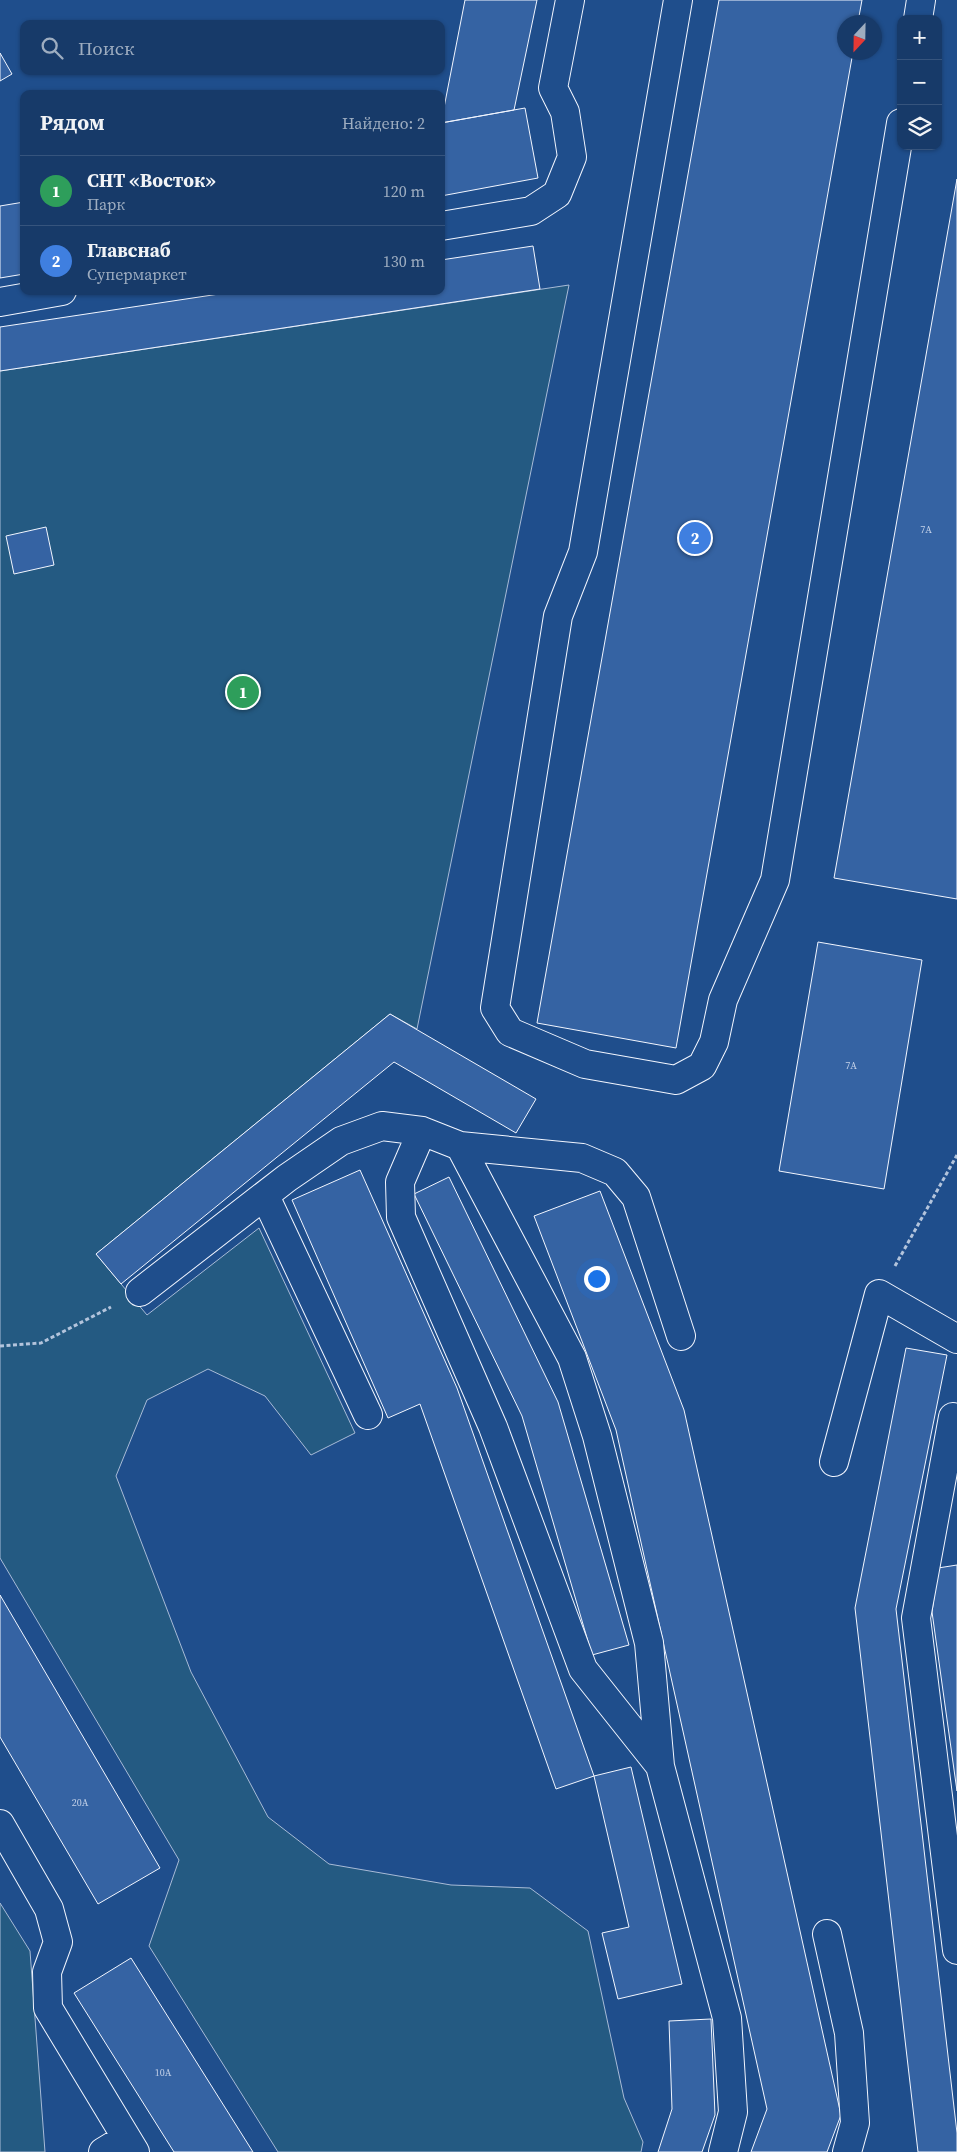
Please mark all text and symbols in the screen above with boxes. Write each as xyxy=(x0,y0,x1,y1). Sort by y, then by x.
north arrow xyxy=(837,15,882,60)
map controls xyxy=(897,15,942,150)
button: + xyxy=(897,15,942,60)
search box xyxy=(20,20,445,75)
icon: search xyxy=(38,34,66,62)
text: Поиск xyxy=(78,35,135,61)
button: − xyxy=(897,60,942,105)
button: layers xyxy=(897,105,942,150)
text: Рядом xyxy=(40,108,105,137)
text: Найдено: 2 xyxy=(342,112,425,134)
text: СНТ «Восток» xyxy=(87,167,216,193)
text: 1 xyxy=(52,180,60,202)
text: 120 m xyxy=(383,180,425,202)
text: Парк xyxy=(87,193,125,215)
text: Главснаб xyxy=(87,237,171,263)
text: 2 xyxy=(52,250,60,272)
text: 130 m xyxy=(383,250,425,272)
text: Супермаркет xyxy=(87,263,187,285)
pin: 2 xyxy=(679,519,711,557)
house number: 7А xyxy=(920,523,932,536)
pin: 1 xyxy=(227,673,259,711)
house number: 7А xyxy=(845,1059,857,1072)
your location xyxy=(584,1266,610,1292)
house number: 20А xyxy=(72,1796,89,1809)
house number: 10А xyxy=(155,2066,172,2079)

